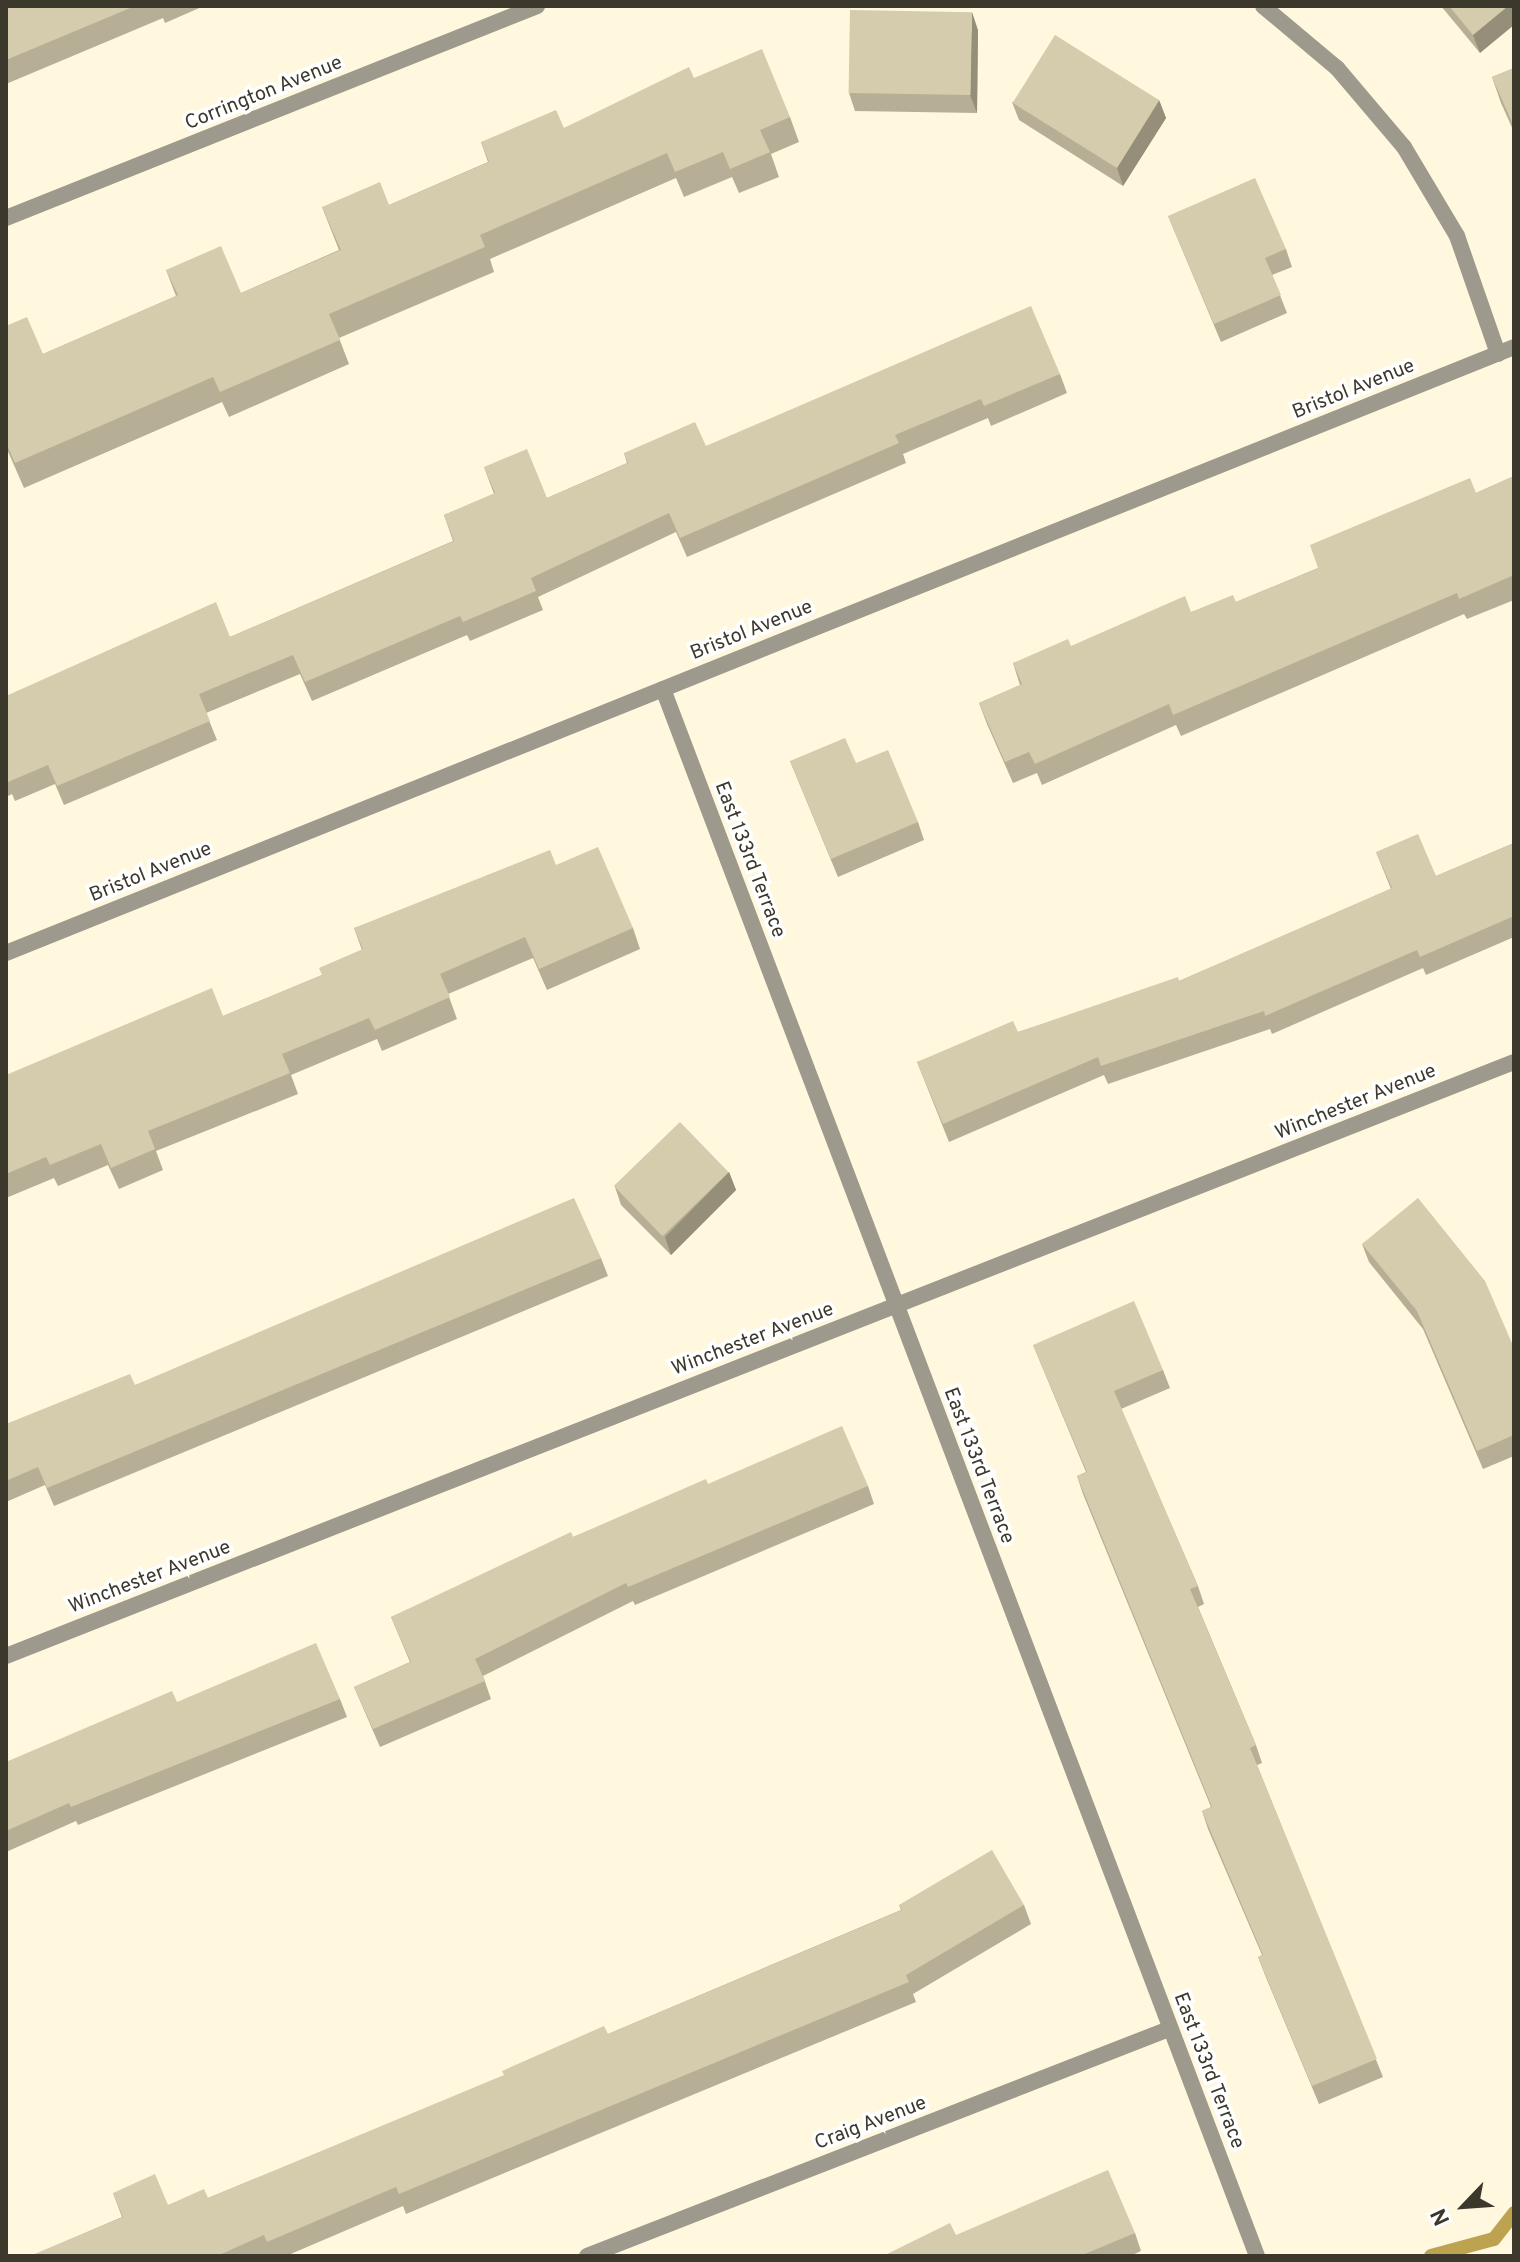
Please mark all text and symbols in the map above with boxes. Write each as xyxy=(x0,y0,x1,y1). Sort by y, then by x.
street label: Corrington Avenue xyxy=(181,51,347,137)
street label: Bristol Avenue xyxy=(1289,354,1419,426)
street label: Bristol Avenue xyxy=(687,595,817,667)
street label: East 133rd Terrace xyxy=(708,778,790,942)
street label: Bristol Avenue xyxy=(86,837,216,909)
street label: Winchester Avenue xyxy=(1272,1060,1440,1146)
street label: Winchester Avenue xyxy=(668,1298,838,1382)
street label: East 133rd Terrace xyxy=(937,1384,1019,1548)
street label: Winchester Avenue xyxy=(65,1536,235,1620)
street label: East 133rd Terrace xyxy=(1167,1989,1249,2153)
street label: Craig Avenue xyxy=(811,2092,931,2156)
north arrow xyxy=(1424,2166,1504,2246)
text: N xyxy=(1426,2203,1457,2229)

